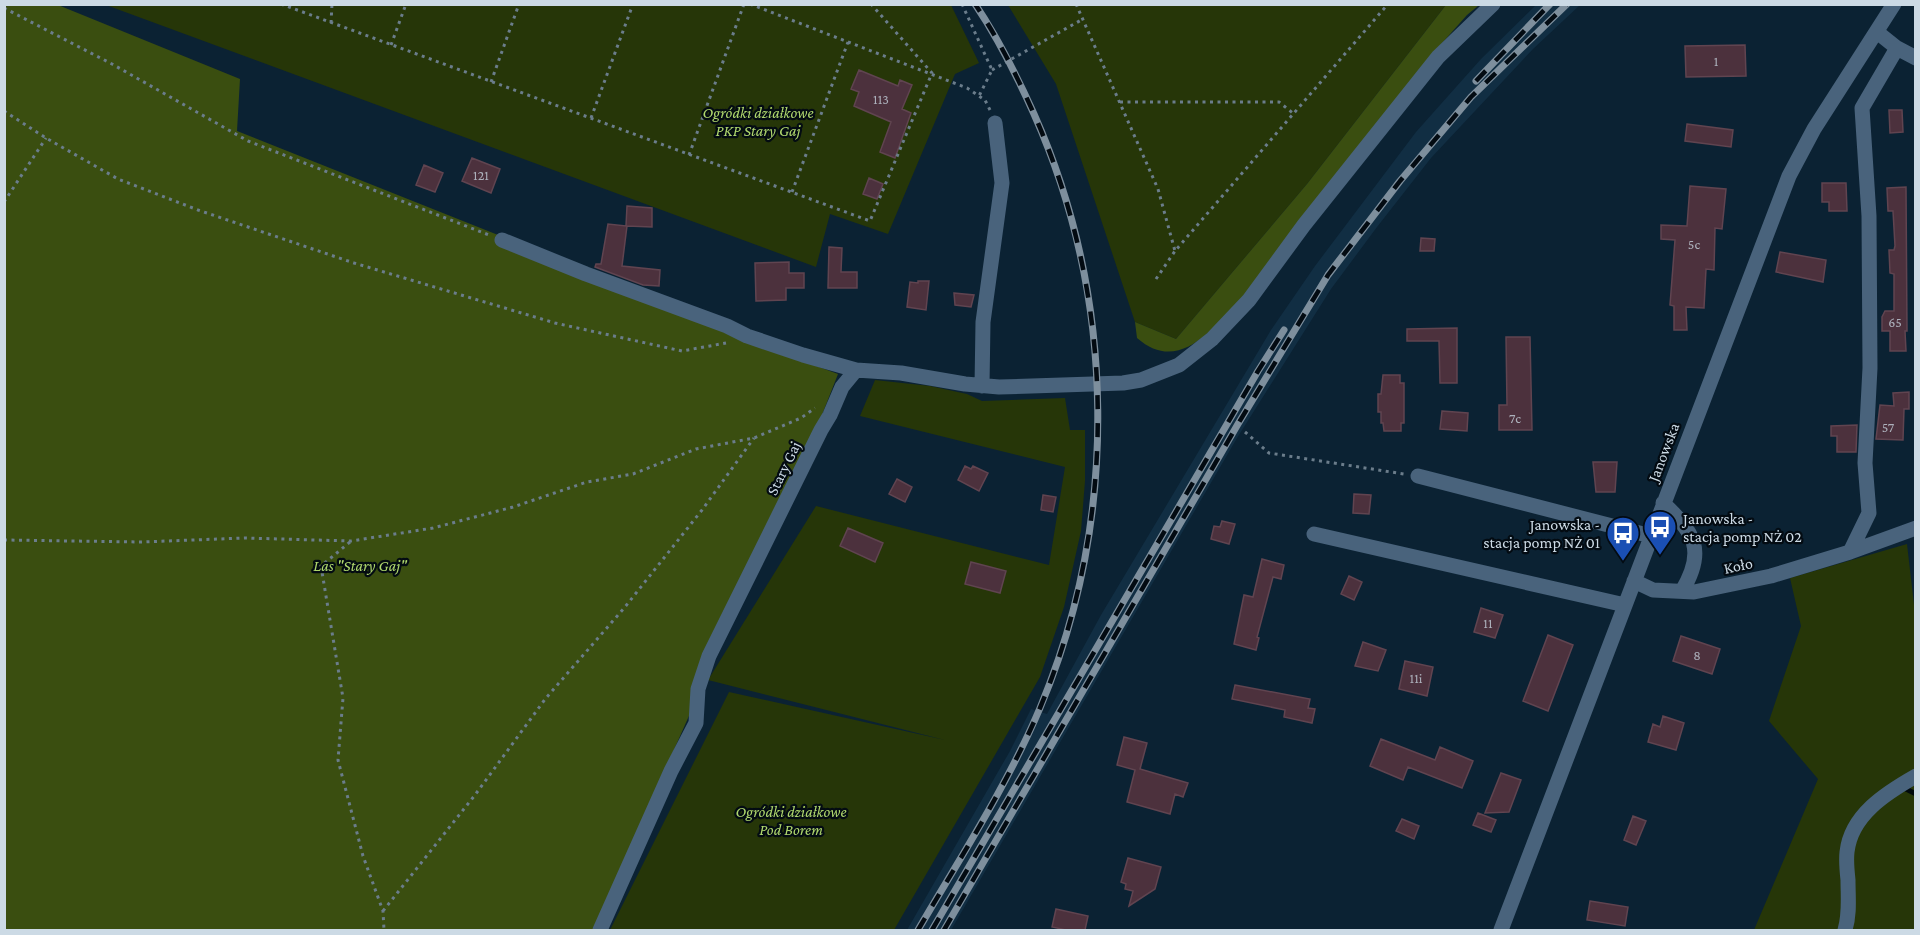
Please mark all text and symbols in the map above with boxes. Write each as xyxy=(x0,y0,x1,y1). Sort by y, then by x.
house number: 1 xyxy=(1714,53,1719,69)
house number: 113 xyxy=(873,91,889,107)
park label: Ogródki działkowe PKP Stary Gaj xyxy=(702,104,814,140)
house number: 121 xyxy=(473,167,489,183)
house number: 5c xyxy=(1688,236,1700,252)
house number: 65 xyxy=(1888,314,1902,330)
house number: 7c xyxy=(1509,410,1521,426)
house number: 57 xyxy=(1882,419,1895,435)
street label: Janowska xyxy=(1644,420,1684,486)
street label: Stary Gaj xyxy=(763,439,805,498)
bus stop icon: Janowska - stacja pomp NŻ 02 xyxy=(1642,509,1678,556)
place label: Janowska - stacja pomp NŻ 02 xyxy=(1681,510,1802,546)
bus stop icon: Janowska - stacja pomp NŻ 01 xyxy=(1605,515,1641,562)
place label: Janowska - stacja pomp NŻ 01 xyxy=(1483,516,1600,552)
street label: Koło xyxy=(1722,554,1754,577)
park label: Las "Stary Gaj" xyxy=(313,557,408,575)
house number: 11 xyxy=(1483,615,1493,631)
house number: 8 xyxy=(1693,647,1701,663)
house number: 11i xyxy=(1410,670,1423,686)
park label: Ogródki działkowe Pod Borem xyxy=(735,803,847,838)

